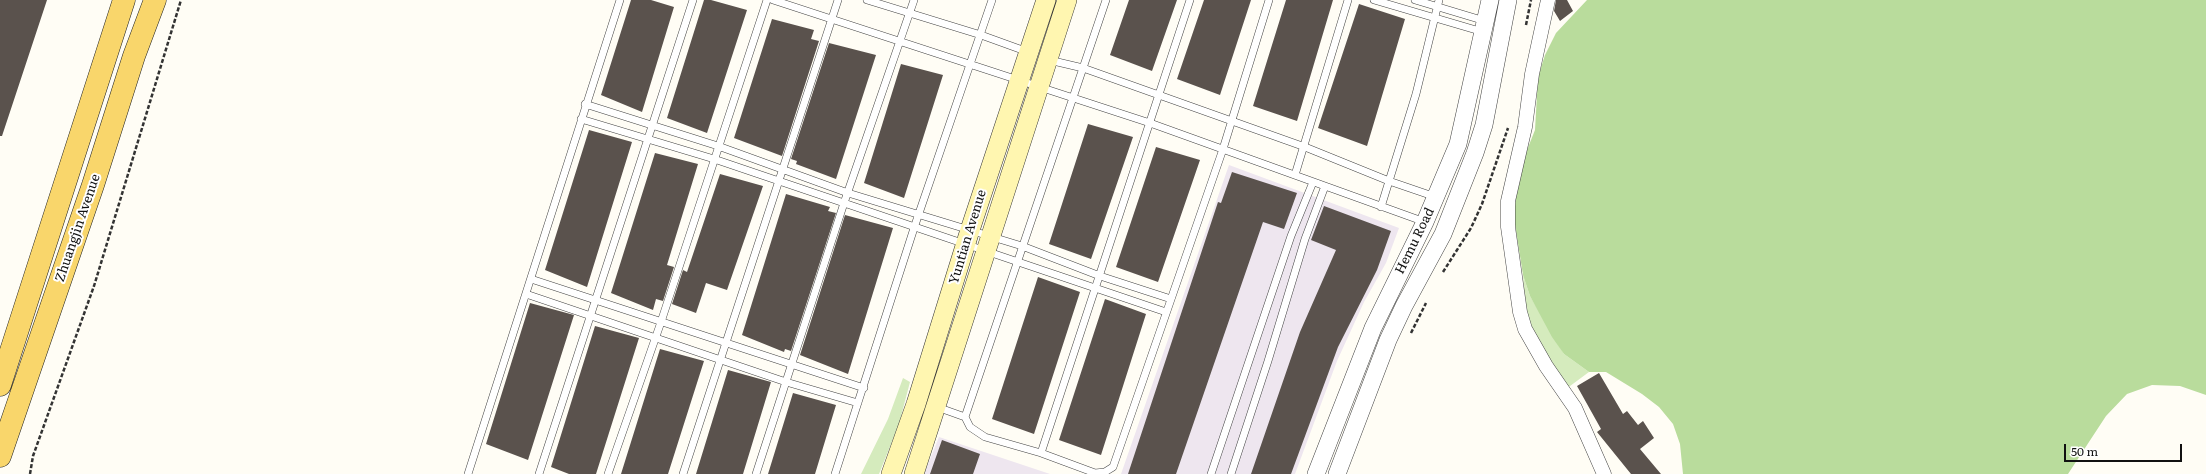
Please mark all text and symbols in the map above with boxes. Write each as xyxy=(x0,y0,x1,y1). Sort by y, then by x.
street label: Zhuangjin Avenue xyxy=(52,172,104,284)
street label: Yuntian Avenue xyxy=(946,188,990,286)
street label: Hemu Road xyxy=(1392,205,1438,277)
scale bar xyxy=(2066,436,2184,462)
text: 50 m xyxy=(2071,442,2098,460)

